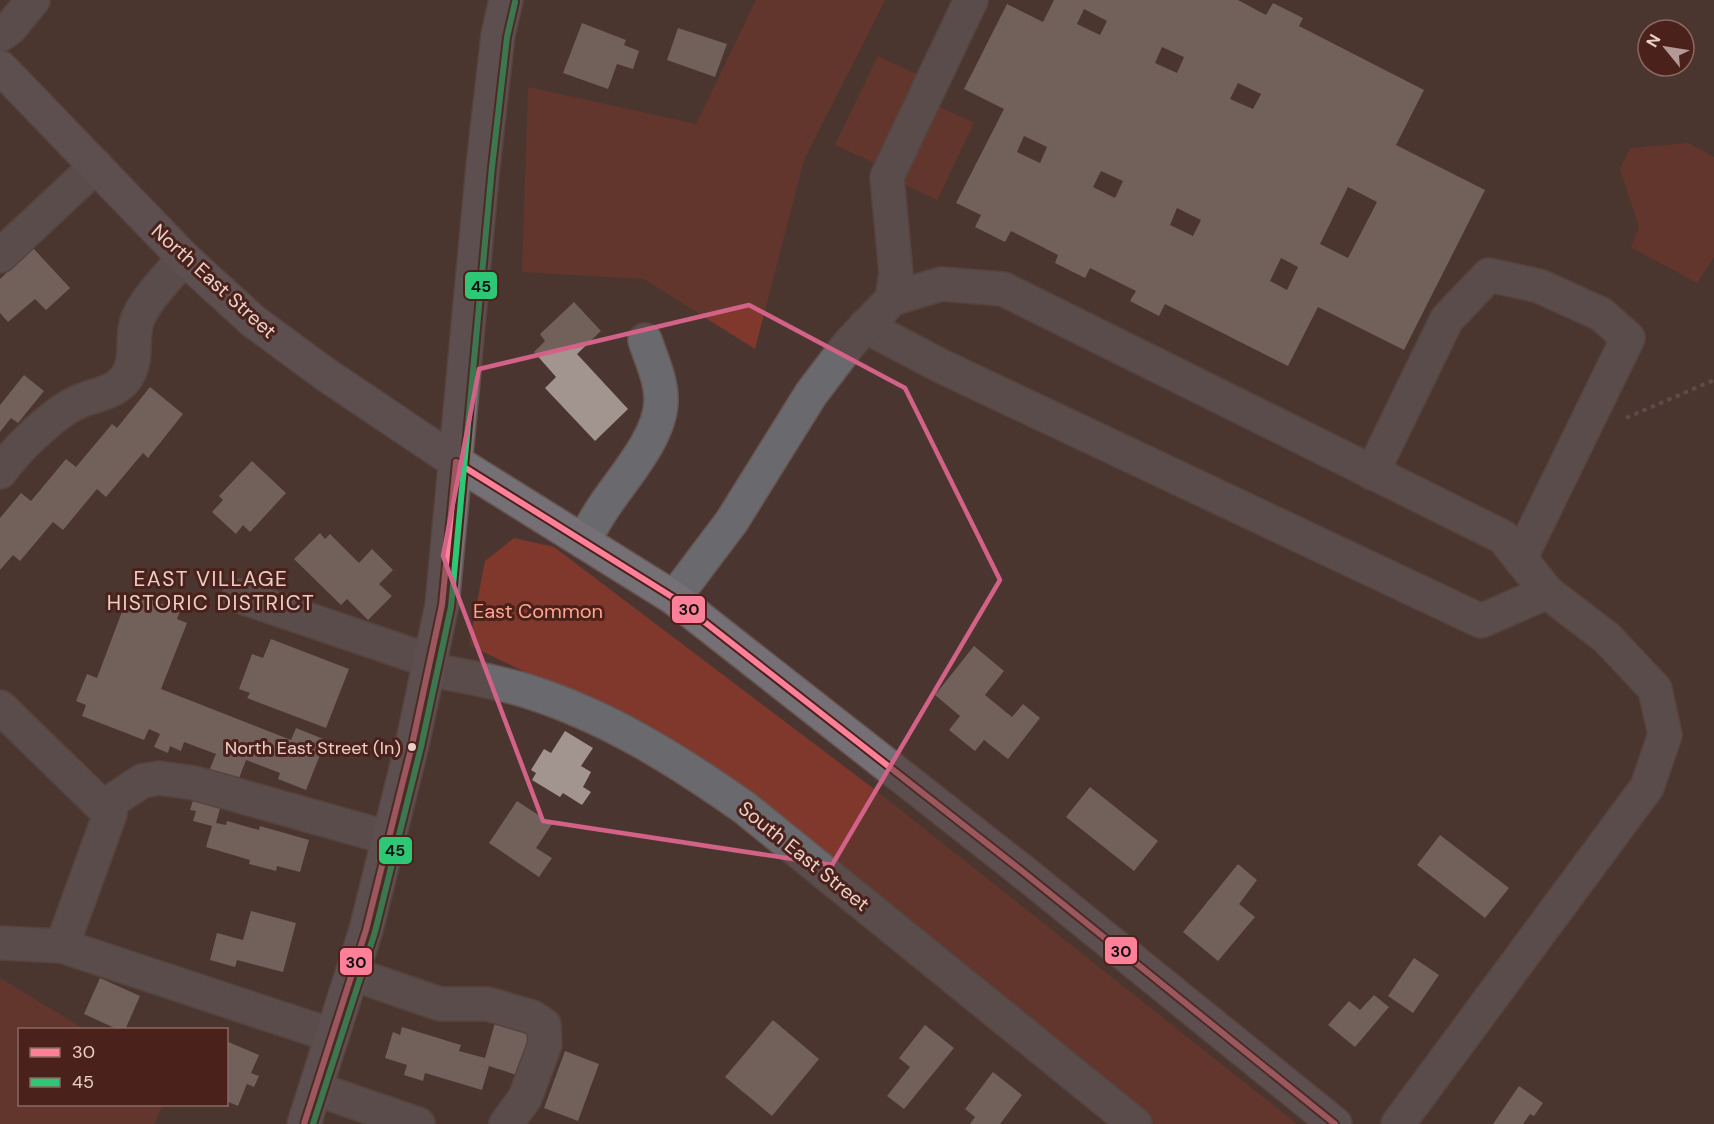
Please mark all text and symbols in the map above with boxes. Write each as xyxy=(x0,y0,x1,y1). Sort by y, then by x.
north arrow xyxy=(1636,18,1696,78)
text: N xyxy=(1641,30,1665,51)
street label: North East Street xyxy=(146,218,282,344)
line badge: 45 xyxy=(464,271,498,300)
text: 45 xyxy=(471,276,491,297)
district label: EAST VILLAGE HISTORIC DISTRICT xyxy=(107,565,315,617)
line badge: 30 xyxy=(671,595,706,624)
park label: East Common xyxy=(473,598,603,624)
text: 30 xyxy=(679,599,699,620)
place label: North East Street (In) xyxy=(225,736,401,760)
marker: North East Street (In) xyxy=(406,741,418,753)
street label: South East Street xyxy=(733,795,875,917)
line badge: 45 xyxy=(378,836,413,865)
text: 45 xyxy=(385,840,405,861)
line badge: 30 xyxy=(1104,936,1138,965)
text: 30 xyxy=(1111,941,1131,962)
line badge: 30 xyxy=(339,947,373,976)
text: 30 xyxy=(346,952,366,973)
legend xyxy=(18,1028,228,1106)
text: 30 xyxy=(72,1040,95,1064)
text: 45 xyxy=(72,1070,94,1094)

